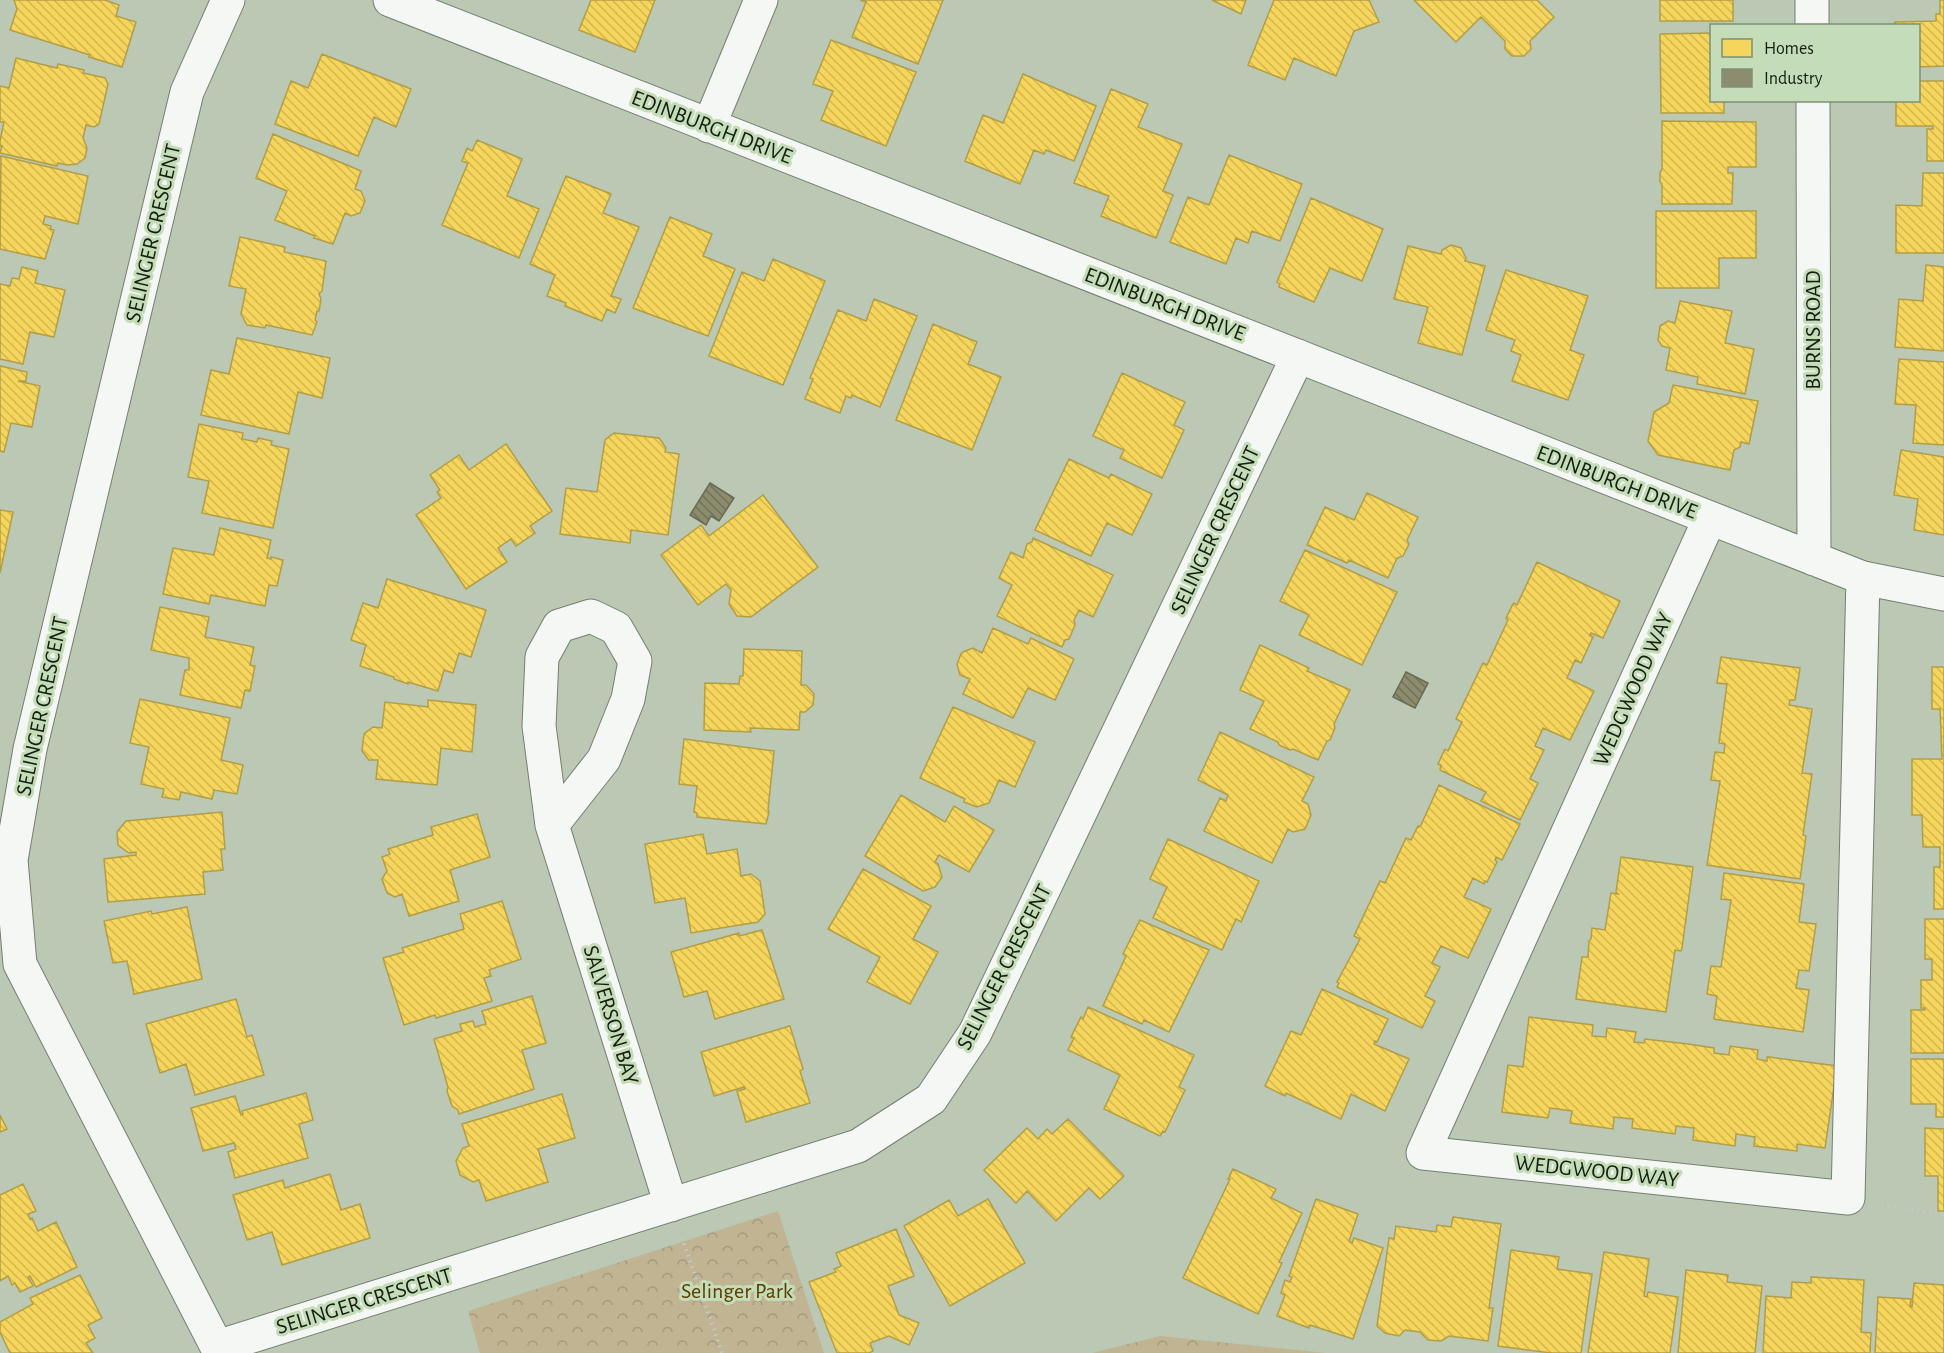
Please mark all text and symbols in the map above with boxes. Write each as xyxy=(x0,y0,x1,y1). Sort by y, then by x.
legend xyxy=(1710,24,1920,102)
text: Homes xyxy=(1764,40,1814,58)
text: Industry xyxy=(1764,70,1823,88)
street label: EDINBURGH DRIVE xyxy=(629,86,796,168)
street label: SELINGER CRESCENT xyxy=(122,141,184,324)
street label: EDINBURGH DRIVE xyxy=(1082,263,1249,345)
street label: BURNS ROAD xyxy=(1802,270,1824,390)
street label: EDINBURGH DRIVE xyxy=(1534,441,1701,523)
street label: SELINGER CRESCENT xyxy=(1166,442,1264,617)
street label: WEDGWOOD WAY xyxy=(1589,609,1677,769)
street label: SELINGER CRESCENT xyxy=(12,614,72,798)
street label: SELINGER CRESCENT xyxy=(953,881,1055,1053)
street label: SALVERSON BAY xyxy=(579,943,643,1088)
street label: WEDGWOOD WAY xyxy=(1514,1151,1681,1191)
street label: SELINGER CRESCENT xyxy=(274,1264,455,1338)
park label: Selinger Park xyxy=(681,1280,793,1302)

